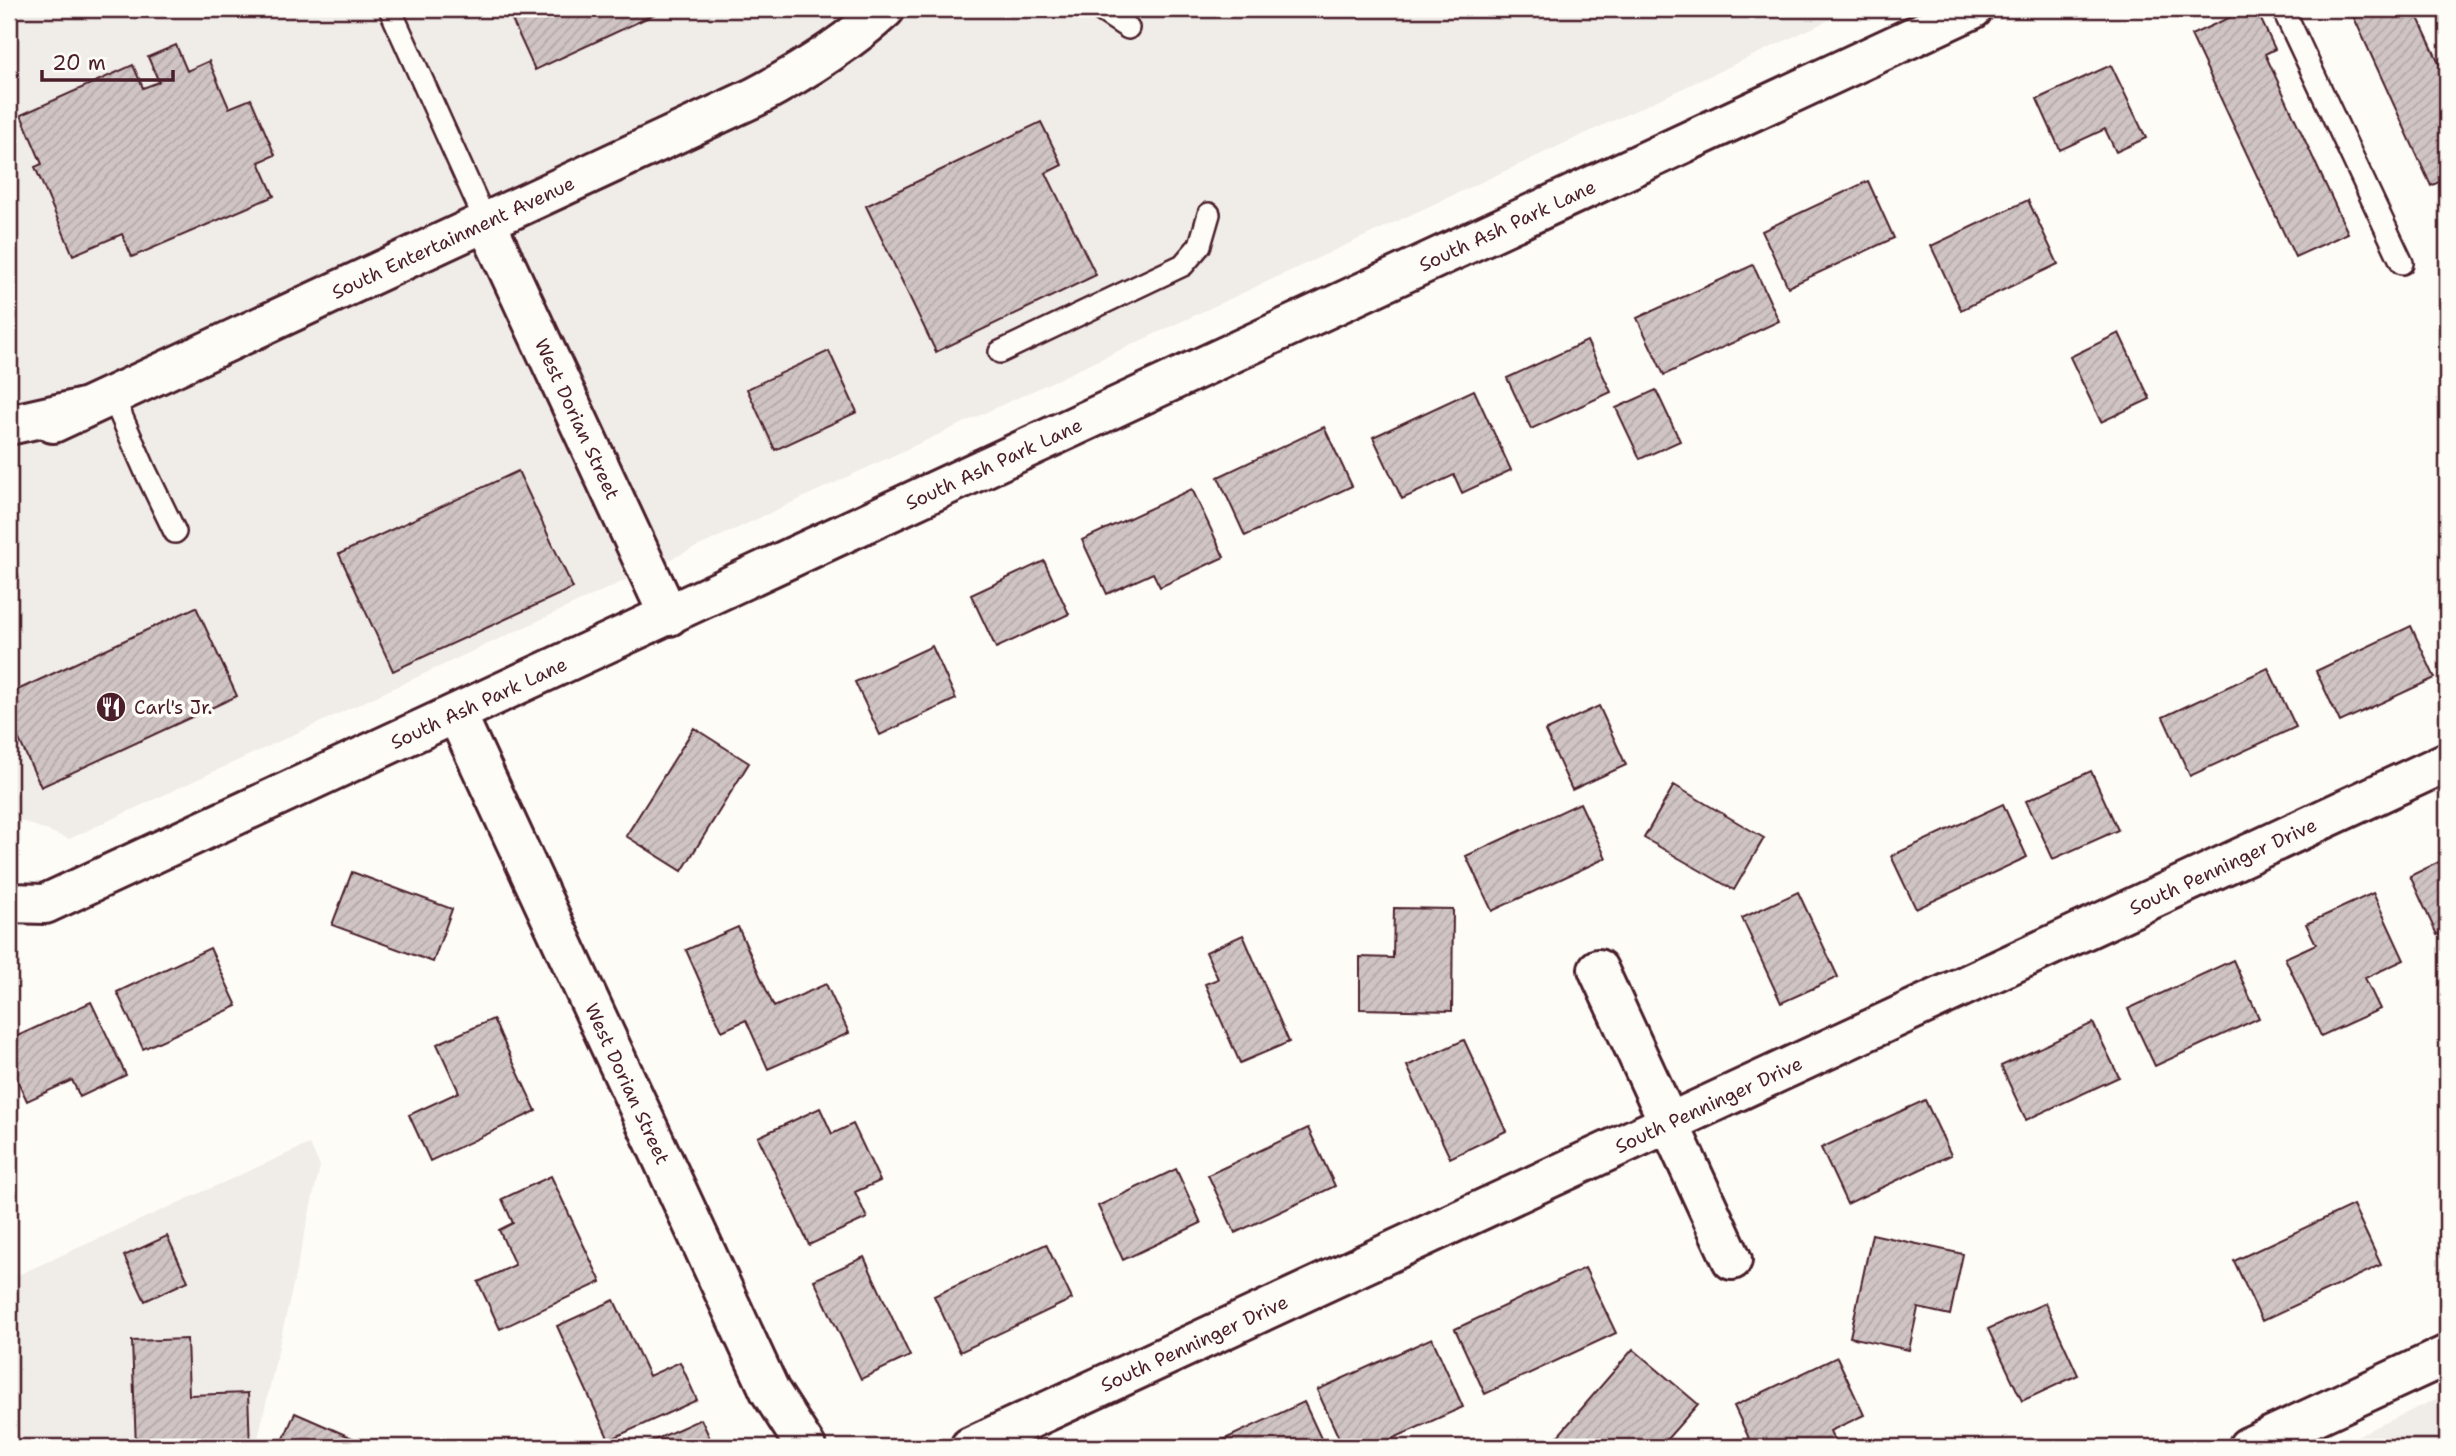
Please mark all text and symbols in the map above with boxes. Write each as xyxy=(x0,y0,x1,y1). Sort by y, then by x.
scale bar xyxy=(42,38,173,82)
text: 20 m xyxy=(52,49,106,77)
street label: South Entertainment Avenue xyxy=(328,170,578,304)
street label: South Ash Park Lane xyxy=(1415,174,1599,277)
street label: West Dorian Street xyxy=(529,334,626,503)
street label: South Ash Park Lane xyxy=(901,412,1086,515)
street label: South Ash Park Lane xyxy=(386,651,571,754)
restaurant icon: Carl's Jr. xyxy=(94,690,128,724)
place label: Carl's Jr. xyxy=(134,695,212,720)
street label: South Penninger Drive xyxy=(2125,812,2320,920)
street label: West Dorian Street xyxy=(580,999,676,1168)
street label: South Penninger Drive xyxy=(1611,1050,1806,1159)
street label: South Penninger Drive xyxy=(1096,1289,1292,1397)

